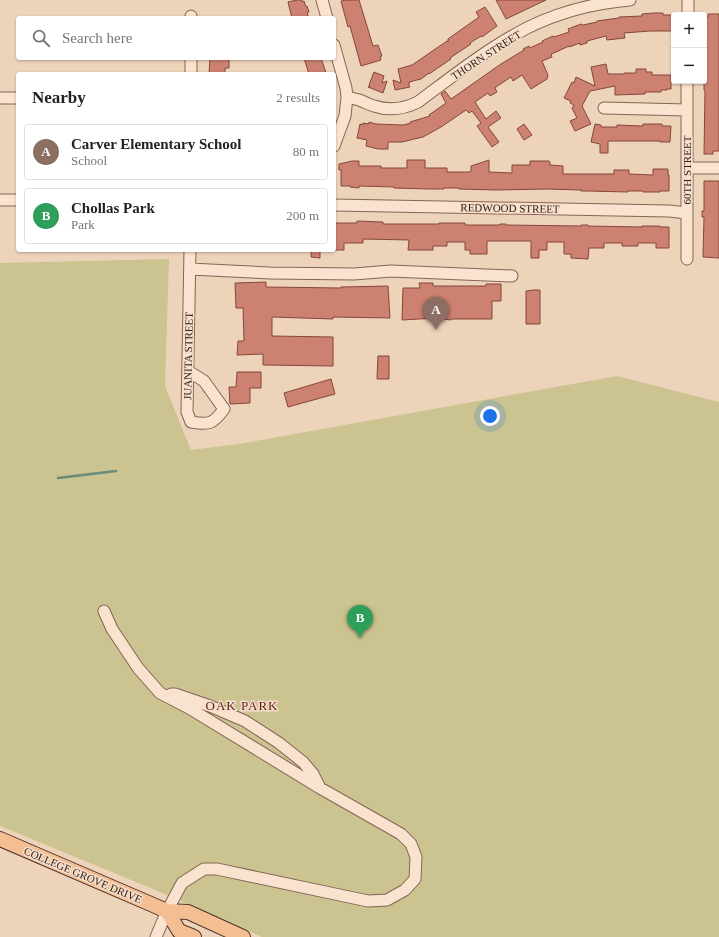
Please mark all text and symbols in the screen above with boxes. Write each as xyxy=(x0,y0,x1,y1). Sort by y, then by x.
map controls xyxy=(671,12,707,84)
button: + xyxy=(671,12,707,48)
search box xyxy=(16,16,336,60)
icon: search xyxy=(30,27,52,49)
street label: THORN STREET xyxy=(449,28,523,82)
text: Search here xyxy=(62,30,132,46)
button: − xyxy=(671,48,707,84)
text: Nearby xyxy=(32,88,86,107)
text: 2 results xyxy=(276,90,320,105)
street label: 60TH STREET xyxy=(681,135,693,204)
text: Carver Elementary School xyxy=(71,136,242,152)
text: A xyxy=(41,144,51,159)
text: 80 m xyxy=(293,144,319,159)
text: School xyxy=(71,153,107,168)
text: Chollas Park xyxy=(71,200,155,216)
street label: REDWOOD STREET xyxy=(460,201,560,215)
text: B xyxy=(42,208,50,223)
text: 200 m xyxy=(286,208,319,223)
text: Park xyxy=(71,217,95,232)
pin: A xyxy=(423,297,449,330)
street label: JUANITA STREET xyxy=(181,312,195,400)
your location xyxy=(480,406,500,426)
pin: B xyxy=(347,605,373,638)
district label: OAK PARK xyxy=(206,698,278,713)
street label: COLLEGE GROVE DRIVE xyxy=(22,845,144,905)

